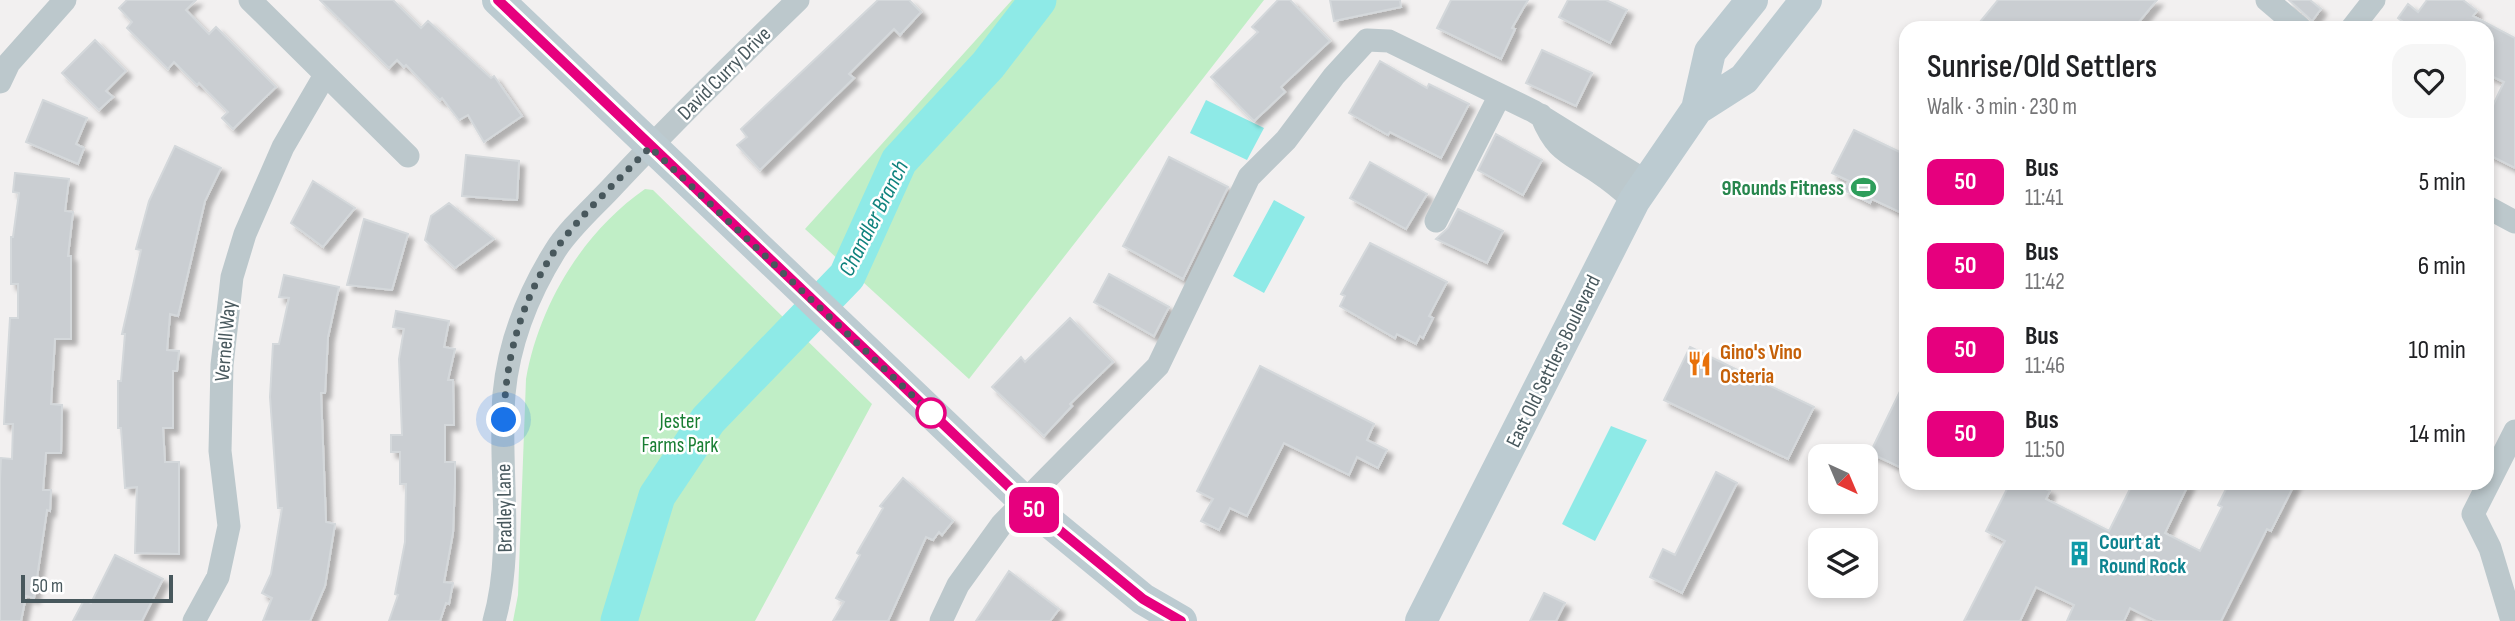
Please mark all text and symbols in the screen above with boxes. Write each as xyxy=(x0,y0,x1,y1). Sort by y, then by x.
street label: David Curry Drive xyxy=(673,22,776,125)
button: heart xyxy=(2392,44,2466,118)
text: Sunrise/Old Settlers xyxy=(1927,47,2157,87)
text: Walk · 3 min · 230 m xyxy=(1927,93,2077,121)
text: Bus xyxy=(2025,153,2059,184)
water label: Chandler Branch xyxy=(833,156,915,281)
text: 50 xyxy=(1955,167,1976,196)
text: 5 min xyxy=(2419,167,2466,198)
sports icon: 9Rounds Fitness xyxy=(1850,174,1878,202)
place label: 9Rounds Fitness xyxy=(1722,176,1844,201)
text: 11:41 xyxy=(2025,184,2063,212)
text: Bus xyxy=(2025,237,2059,268)
text: 50 xyxy=(1955,251,1976,280)
text: 6 min xyxy=(2418,251,2466,282)
text: 11:42 xyxy=(2025,268,2065,296)
street label: East Old Settlers Boulevard xyxy=(1501,271,1606,451)
street label: Vernell Way xyxy=(210,300,241,382)
text: Bus xyxy=(2025,321,2059,352)
text: 50 xyxy=(1955,335,1976,364)
text: 10 min xyxy=(2409,335,2466,366)
place label: Gino's Vino Osteria xyxy=(1720,340,1802,389)
restaurant icon: Gino's Vino Osteria xyxy=(1686,350,1714,378)
text: 11:46 xyxy=(2025,352,2065,380)
unlabelled marker xyxy=(916,398,946,428)
your location xyxy=(486,402,521,437)
text: Bus xyxy=(2025,405,2059,436)
park label: Jester Farms Park xyxy=(642,409,718,458)
text: 50 xyxy=(1955,419,1976,448)
text: 14 min xyxy=(2409,419,2466,450)
text: 11:50 xyxy=(2025,436,2065,464)
north arrow xyxy=(1808,444,1878,514)
map controls xyxy=(1808,444,1878,598)
street label: Bradley Lane xyxy=(491,463,518,553)
line badge: 50 xyxy=(1002,487,1066,533)
text: 50 xyxy=(1023,495,1045,524)
button: layers xyxy=(1808,528,1878,598)
place label: Court at Round Rock xyxy=(2099,530,2186,579)
building icon: Court at Round Rock xyxy=(2065,540,2093,568)
scale bar xyxy=(21,572,173,604)
text: 50 m xyxy=(32,575,63,598)

